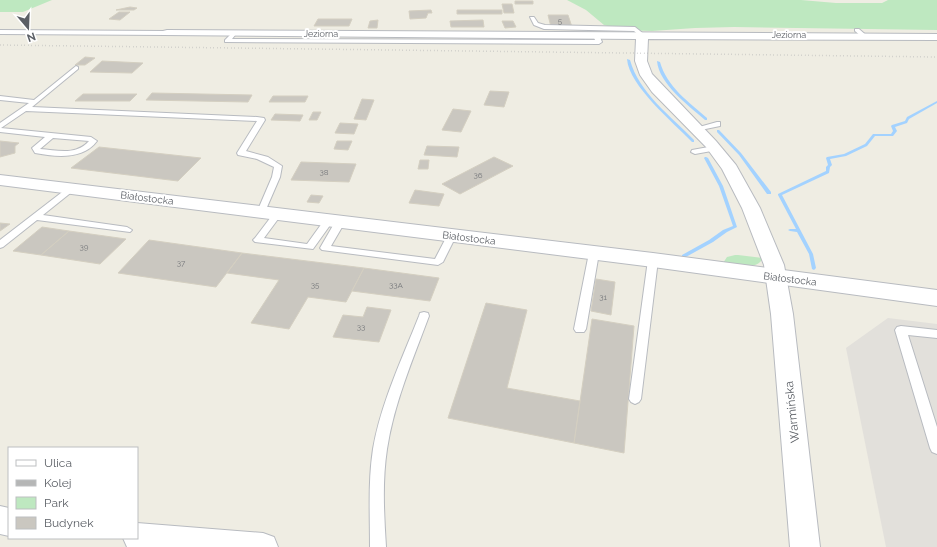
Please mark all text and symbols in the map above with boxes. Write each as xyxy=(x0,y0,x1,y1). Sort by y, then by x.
north arrow xyxy=(8,8,48,48)
house number: 5 xyxy=(558,16,563,26)
text: N xyxy=(25,29,37,44)
street label: Jeziorna xyxy=(304,29,338,39)
street label: Jeziorna xyxy=(772,30,806,40)
house number: 38 xyxy=(319,167,329,177)
house number: 36 xyxy=(473,170,483,180)
street label: Białostocka xyxy=(120,189,174,207)
street label: Białostocka xyxy=(442,229,496,247)
house number: 39 xyxy=(80,242,89,252)
house number: 37 xyxy=(177,258,186,268)
street label: Białostocka xyxy=(763,270,817,288)
house number: 35 xyxy=(311,280,320,290)
house number: 33A xyxy=(389,280,404,290)
house number: 31 xyxy=(599,292,607,302)
house number: 33 xyxy=(357,322,365,332)
street label: Warmińska xyxy=(782,380,802,444)
legend xyxy=(8,447,138,539)
text: Ulica xyxy=(44,456,72,470)
text: Kolej xyxy=(44,476,72,490)
text: Park xyxy=(44,496,69,510)
text: Budynek xyxy=(44,516,94,530)

